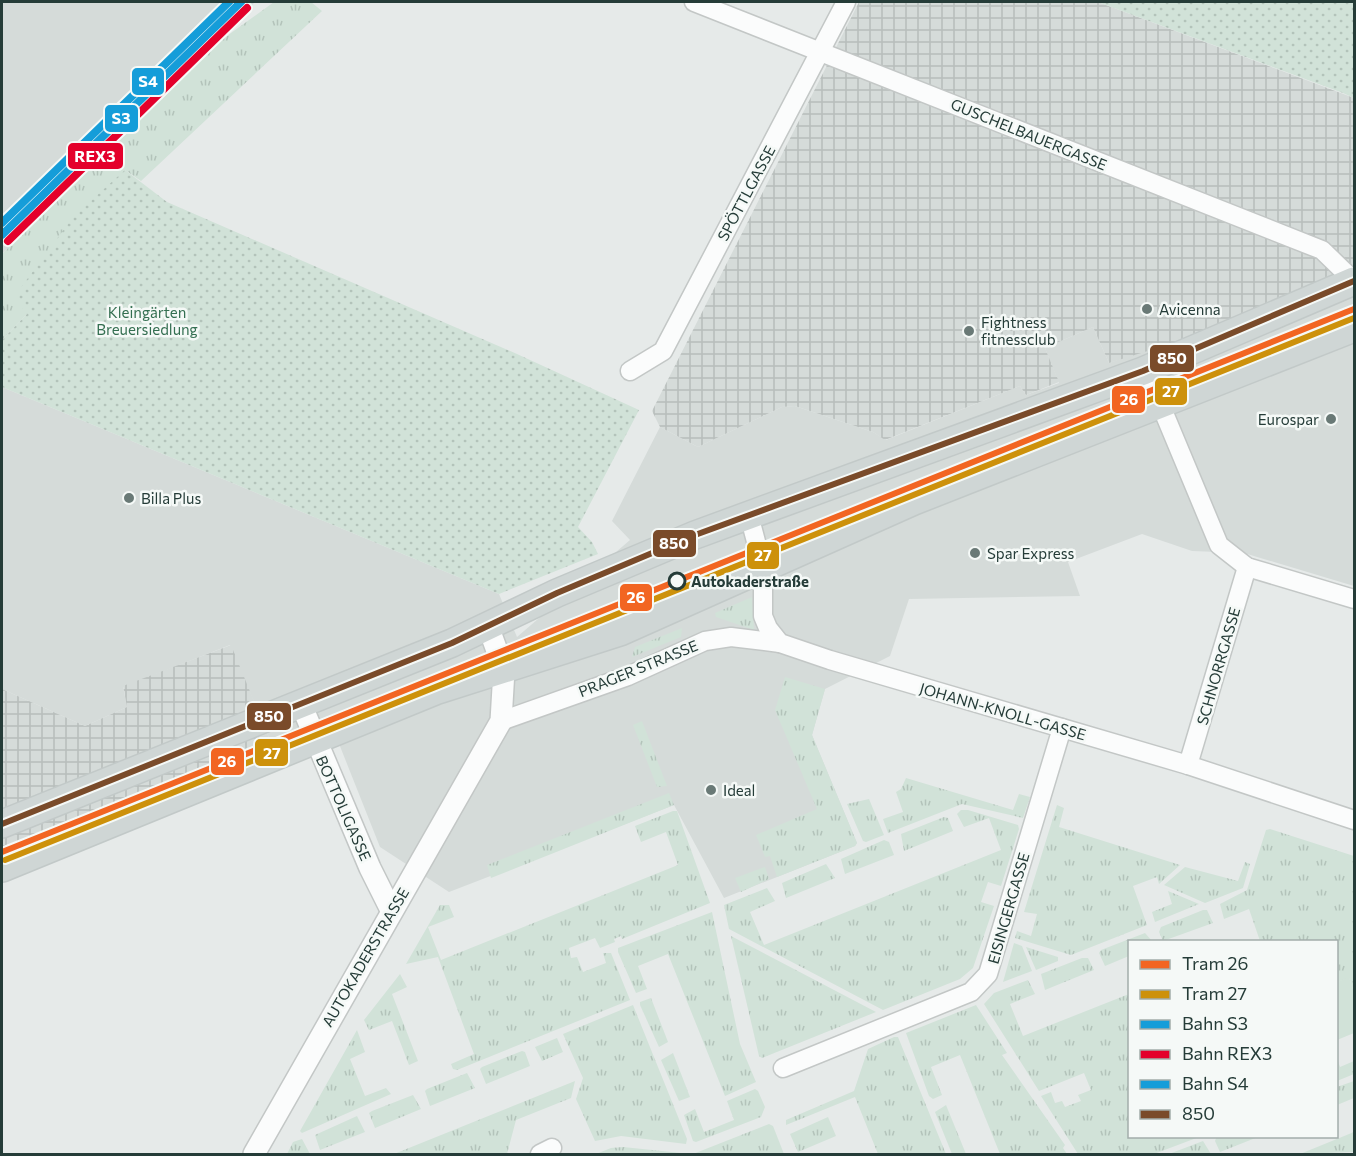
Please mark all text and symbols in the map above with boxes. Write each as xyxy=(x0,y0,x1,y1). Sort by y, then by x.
line badge: S4 xyxy=(131,67,165,96)
text: S4 xyxy=(138,71,158,90)
street label: GUSCHELBAUERGASSE xyxy=(948,94,1110,174)
line badge: S3 xyxy=(104,104,139,133)
text: S3 xyxy=(112,108,130,127)
line badge: REX3 xyxy=(67,142,124,170)
street label: SPÖTTLGASSE xyxy=(713,142,779,244)
text: REX3 xyxy=(74,146,116,165)
place label: Avicenna xyxy=(1159,300,1221,318)
marker: Avicenna xyxy=(1140,302,1154,316)
park label: Kleingärten Breuersiedlung xyxy=(96,303,198,338)
place label: Fightness fitnessclub xyxy=(981,313,1056,348)
marker: Fightness fitnessclub xyxy=(962,324,976,338)
line badge: 850 xyxy=(1149,344,1195,373)
text: 850 xyxy=(1157,348,1187,367)
line badge: 27 xyxy=(1154,377,1188,406)
text: 27 xyxy=(1162,381,1180,400)
line badge: 26 xyxy=(1111,385,1146,414)
text: 26 xyxy=(1120,389,1139,408)
place label: Eurospar xyxy=(1258,410,1319,428)
marker: Eurospar xyxy=(1324,412,1338,426)
place label: Billa Plus xyxy=(141,489,201,507)
marker: Billa Plus xyxy=(122,491,136,505)
line badge: 850 xyxy=(652,529,697,558)
text: 850 xyxy=(659,533,689,552)
line badge: 27 xyxy=(746,541,780,570)
place label: Spar Express xyxy=(987,544,1075,562)
text: 27 xyxy=(754,545,772,564)
marker: Spar Express xyxy=(968,546,982,560)
marker: Autokaderstraße xyxy=(668,572,686,590)
place label: Autokaderstraße xyxy=(691,572,809,590)
line badge: 26 xyxy=(619,583,653,612)
text: 26 xyxy=(627,587,646,606)
street label: SCHNORRGASSE xyxy=(1193,605,1243,727)
street label: PRAGER STRASSE xyxy=(576,636,700,700)
street label: JOHANN-KNOLL-GASSE xyxy=(918,679,1088,743)
line badge: 850 xyxy=(246,702,292,731)
text: 850 xyxy=(254,706,284,725)
line badge: 27 xyxy=(254,738,289,767)
text: 27 xyxy=(263,743,281,762)
line badge: 26 xyxy=(210,747,245,776)
text: 26 xyxy=(218,751,237,770)
street label: BOTTOLIGASSE xyxy=(313,753,375,863)
place label: Ideal xyxy=(723,781,755,799)
marker: Ideal xyxy=(704,783,718,797)
street label: EISINGERGASSE xyxy=(984,850,1033,966)
street label: AUTOKADERSTRASSE xyxy=(318,884,412,1030)
legend xyxy=(1128,940,1338,1138)
text: Tram 26 xyxy=(1182,952,1248,974)
text: Tram 27 xyxy=(1182,982,1247,1004)
text: Bahn S3 xyxy=(1182,1012,1248,1034)
text: Bahn REX3 xyxy=(1182,1042,1272,1064)
text: Bahn S4 xyxy=(1182,1072,1249,1094)
text: 850 xyxy=(1182,1102,1215,1124)

